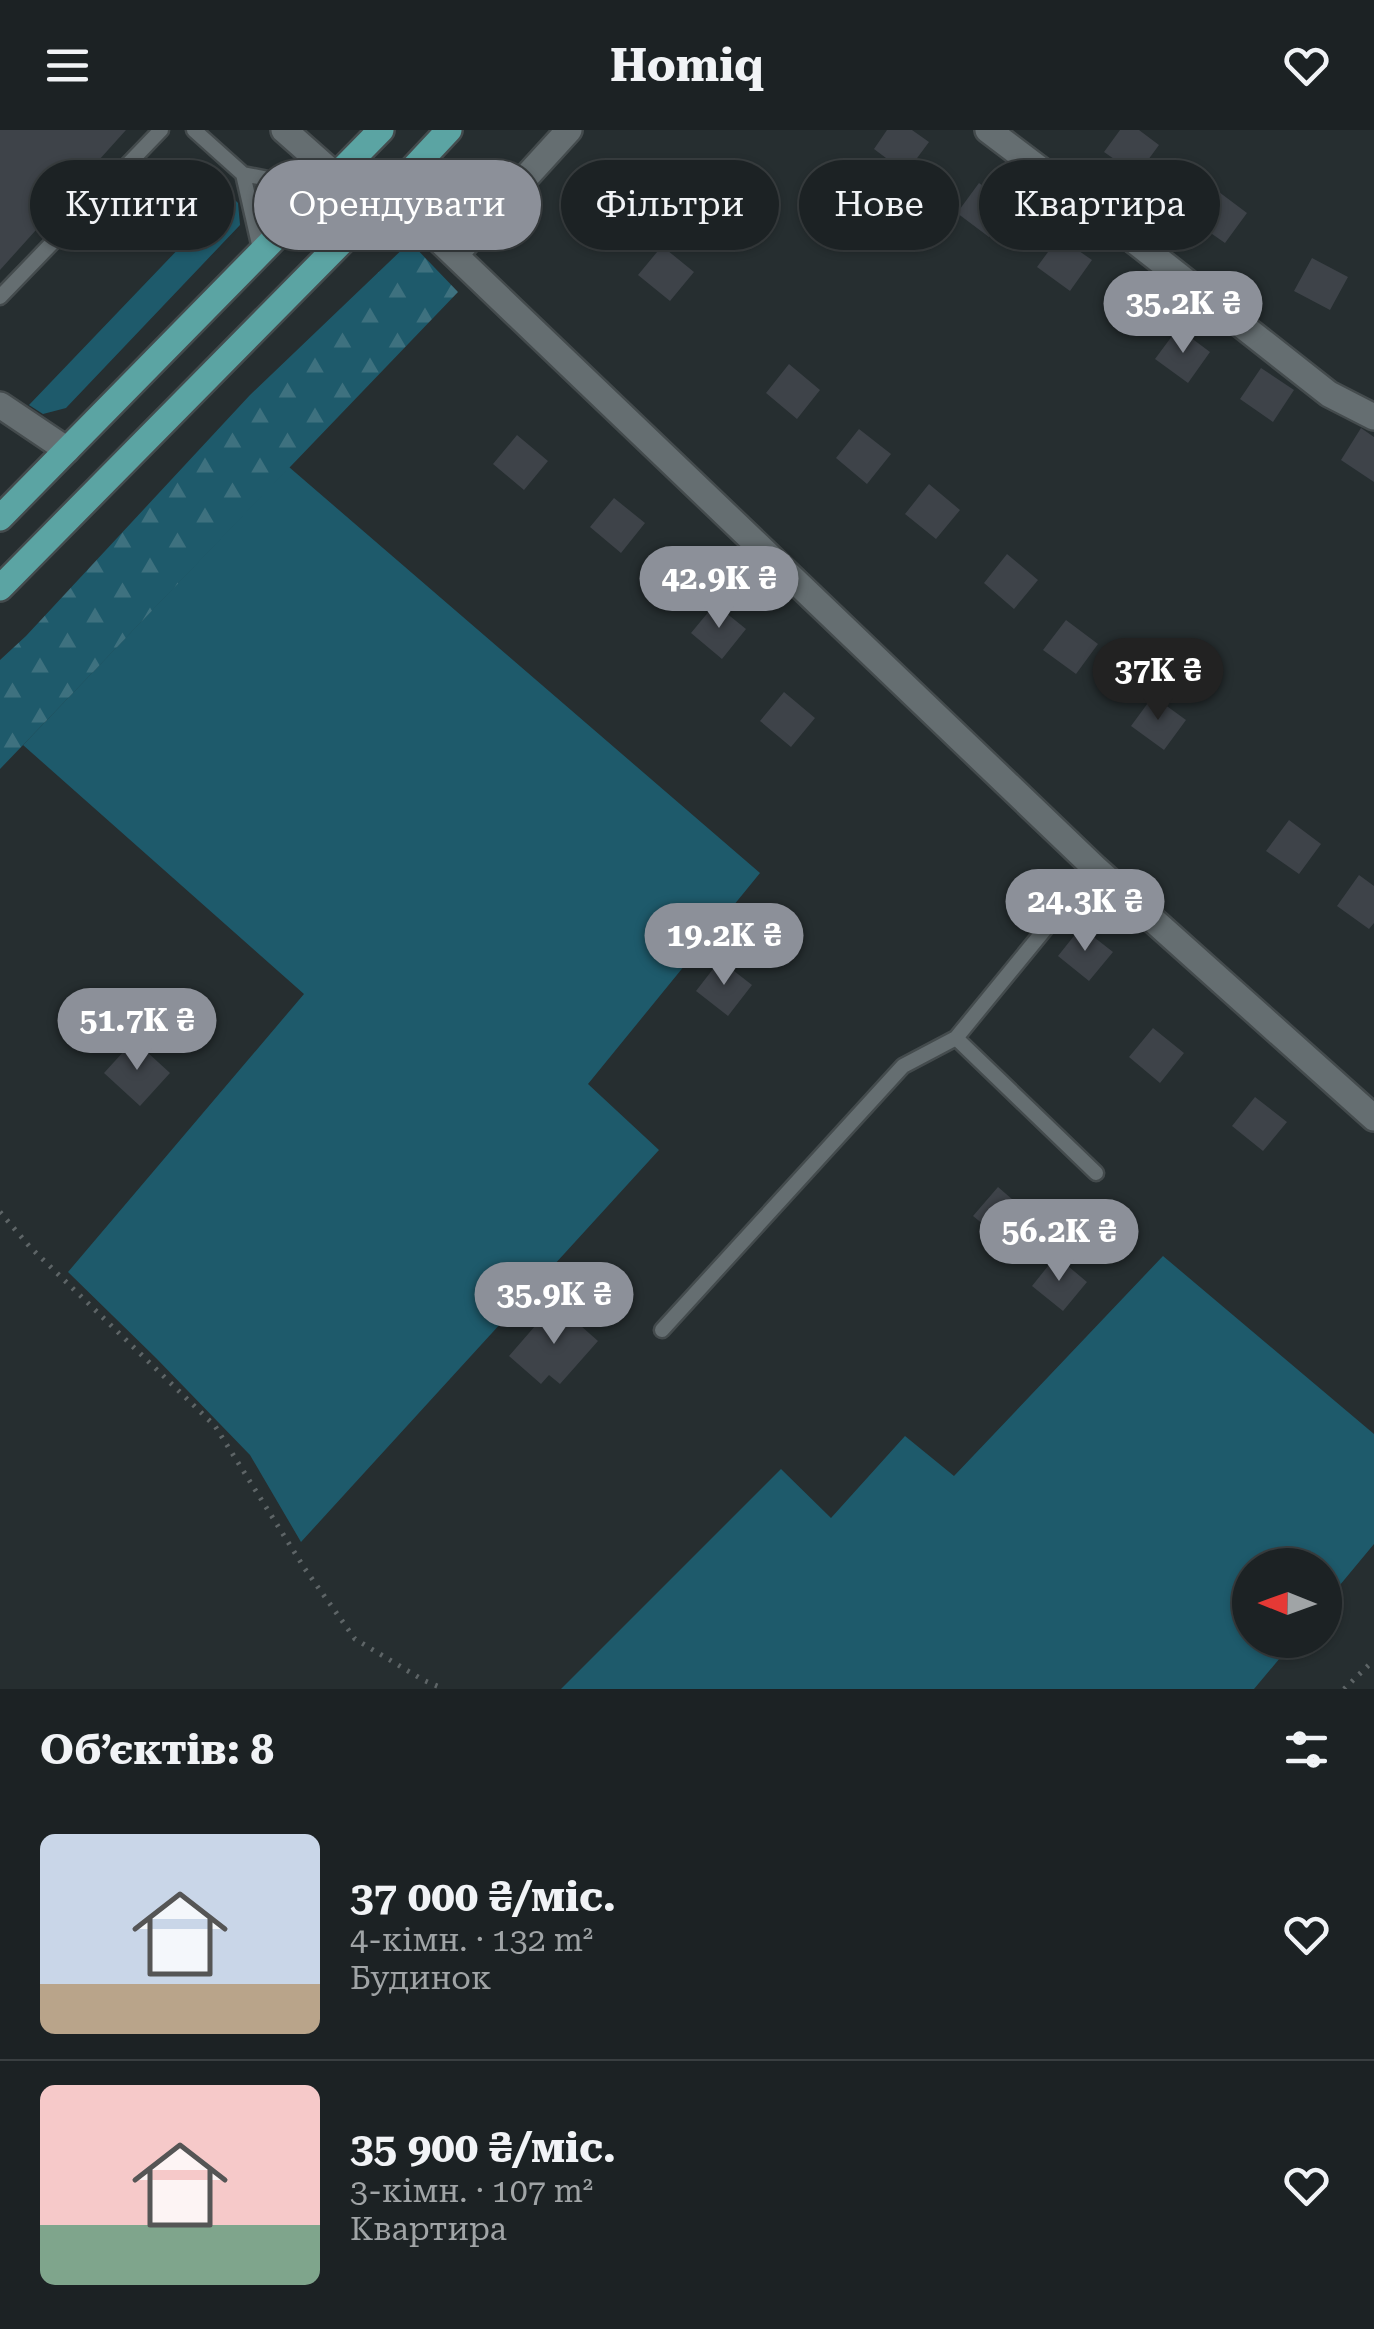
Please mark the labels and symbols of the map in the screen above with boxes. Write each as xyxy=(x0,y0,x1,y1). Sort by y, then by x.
pin: 35.2K ₴ xyxy=(1091,271,1275,356)
pin: 42.9K ₴ xyxy=(627,546,811,631)
pin: 37K ₴ xyxy=(1088,638,1228,723)
pin: 24.3K ₴ xyxy=(993,869,1177,954)
pin: 19.2K ₴ xyxy=(632,903,816,988)
pin: 51.7K ₴ xyxy=(45,988,229,1073)
pin: 56.2K ₴ xyxy=(967,1199,1151,1284)
pin: 35.9K ₴ xyxy=(462,1262,646,1347)
north arrow xyxy=(1232,1548,1342,1658)

